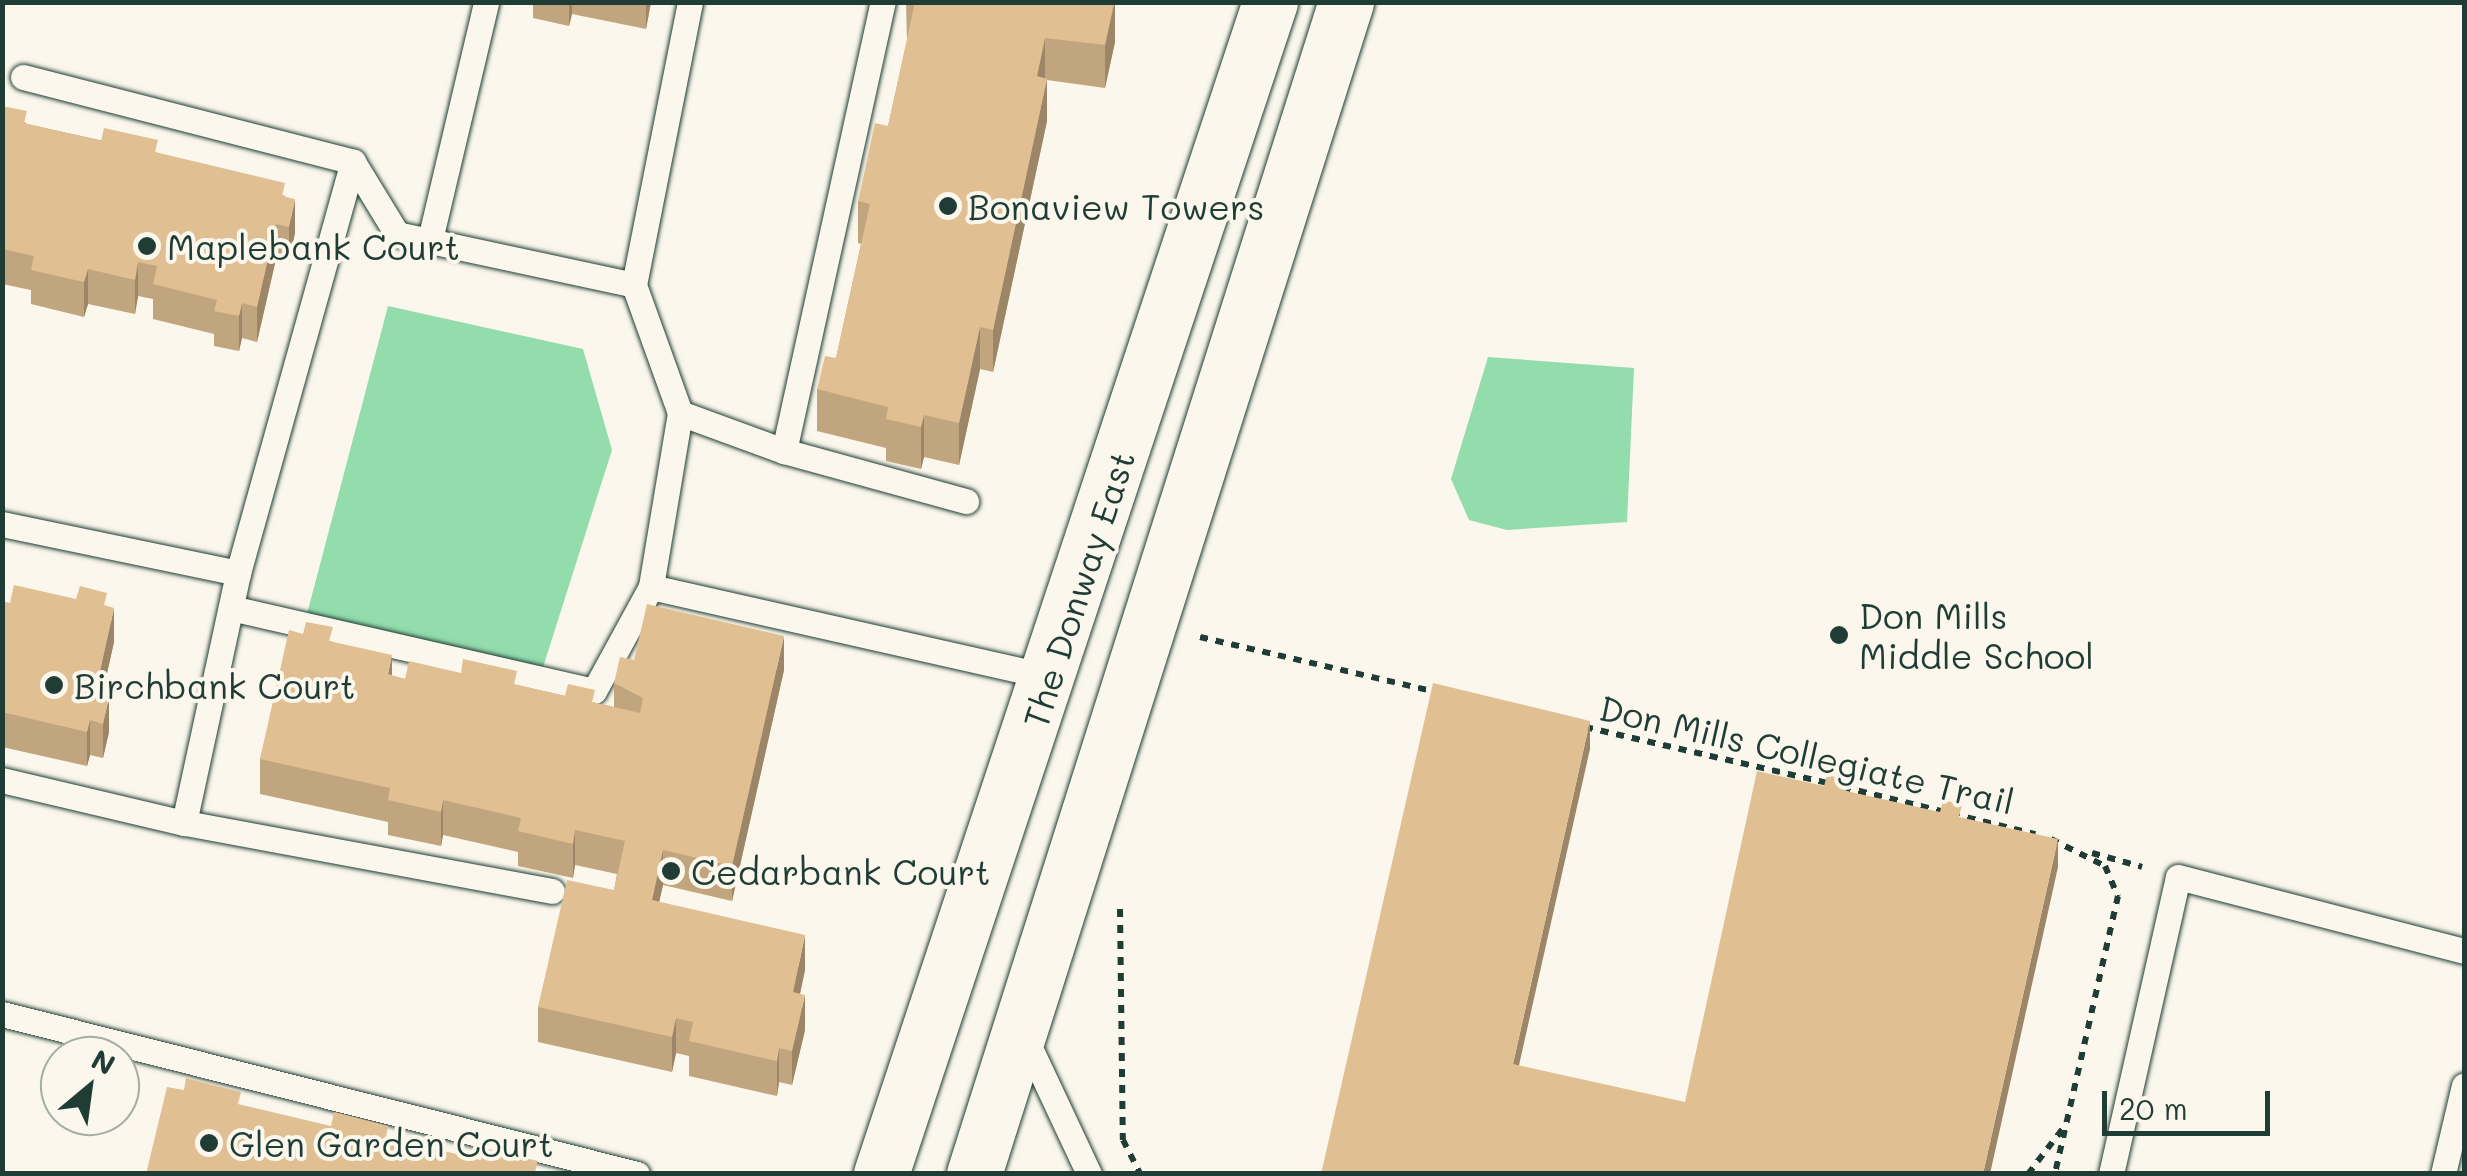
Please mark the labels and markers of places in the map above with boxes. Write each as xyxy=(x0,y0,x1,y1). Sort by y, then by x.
place label: Bonaview Towers xyxy=(968,185,1265,227)
marker: Bonaview Towers xyxy=(937,195,959,217)
place label: Maplebank Court xyxy=(167,225,460,267)
marker: Maplebank Court xyxy=(136,235,158,257)
place label: Don Mills Middle School xyxy=(1859,594,2094,676)
marker: Don Mills Middle School xyxy=(1828,624,1850,646)
place label: Birchbank Court xyxy=(74,664,355,706)
marker: Birchbank Court xyxy=(43,674,65,696)
place label: Cedarbank Court xyxy=(691,850,990,892)
marker: Cedarbank Court xyxy=(660,860,682,882)
place label: Glen Garden Court xyxy=(229,1122,554,1164)
marker: Glen Garden Court xyxy=(198,1132,220,1154)

